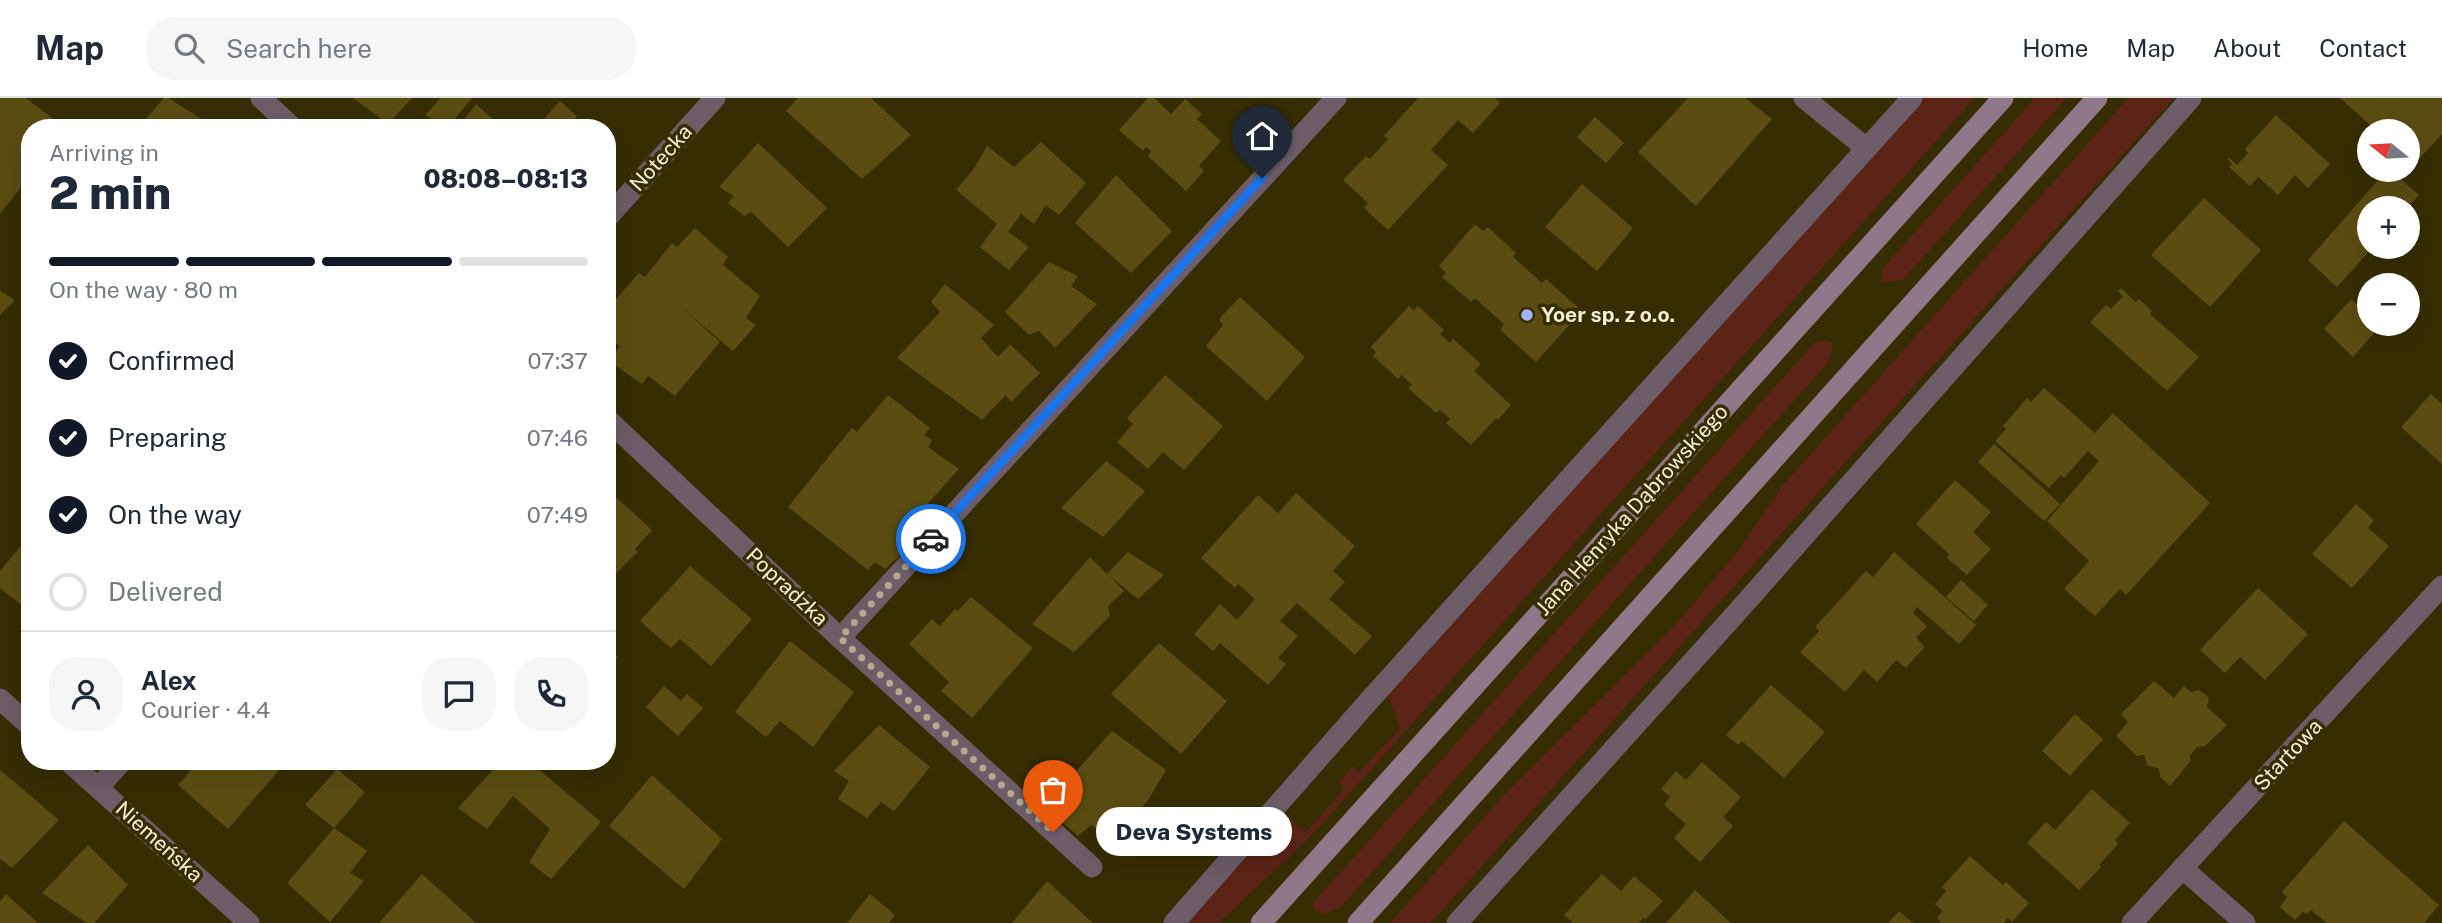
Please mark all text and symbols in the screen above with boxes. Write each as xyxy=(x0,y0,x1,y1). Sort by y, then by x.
search box xyxy=(146,17,636,80)
text: Map xyxy=(35,29,104,67)
icon: search xyxy=(170,29,208,67)
text: Search here xyxy=(226,33,372,64)
text: Home xyxy=(2022,34,2088,62)
text: Map xyxy=(2126,34,2175,62)
text: About xyxy=(2213,34,2281,62)
text: Contact xyxy=(2319,34,2407,62)
pin xyxy=(1232,106,1292,178)
icon: home xyxy=(1243,117,1281,155)
street label: Notecka xyxy=(624,119,697,196)
north arrow xyxy=(2357,119,2420,182)
map controls xyxy=(2357,119,2420,336)
text: Arriving in xyxy=(49,139,159,166)
text: 08:08–08:13 xyxy=(424,163,588,194)
text: 2 min xyxy=(49,165,171,219)
button: + xyxy=(2357,196,2420,259)
button: − xyxy=(2357,273,2420,336)
text: On the way · 80 m xyxy=(49,276,238,303)
place label: Yoer sp. z o.o. xyxy=(1541,302,1675,327)
marker: Yoer sp. z o.o. xyxy=(1519,307,1535,323)
icon: check xyxy=(49,342,87,380)
text: Confirmed xyxy=(108,345,235,376)
text: 07:37 xyxy=(527,347,588,374)
street label: Jana Henryka Dąbrowskiego xyxy=(1530,399,1733,620)
icon: check xyxy=(49,419,87,457)
text: Preparing xyxy=(108,422,227,453)
text: 07:46 xyxy=(527,424,588,451)
icon: check xyxy=(49,496,87,534)
text: On the way xyxy=(108,499,242,530)
text: 07:49 xyxy=(527,501,588,528)
courier xyxy=(896,504,966,574)
icon: car xyxy=(912,520,950,558)
street label: Popradzka xyxy=(741,542,833,631)
text: Delivered xyxy=(108,576,223,607)
button: person xyxy=(49,657,123,731)
button: chat xyxy=(422,657,496,731)
button: phone xyxy=(514,657,588,731)
text: Alex xyxy=(141,665,197,696)
text: Courier · 4.4 xyxy=(141,696,270,723)
street label: Startowa xyxy=(2248,714,2327,796)
pin xyxy=(1023,760,1083,832)
icon: bag xyxy=(1034,771,1072,809)
street label: Niemeńska xyxy=(111,796,208,887)
callout: Deva Systems xyxy=(1095,808,1291,856)
text: Deva Systems xyxy=(1116,818,1272,845)

